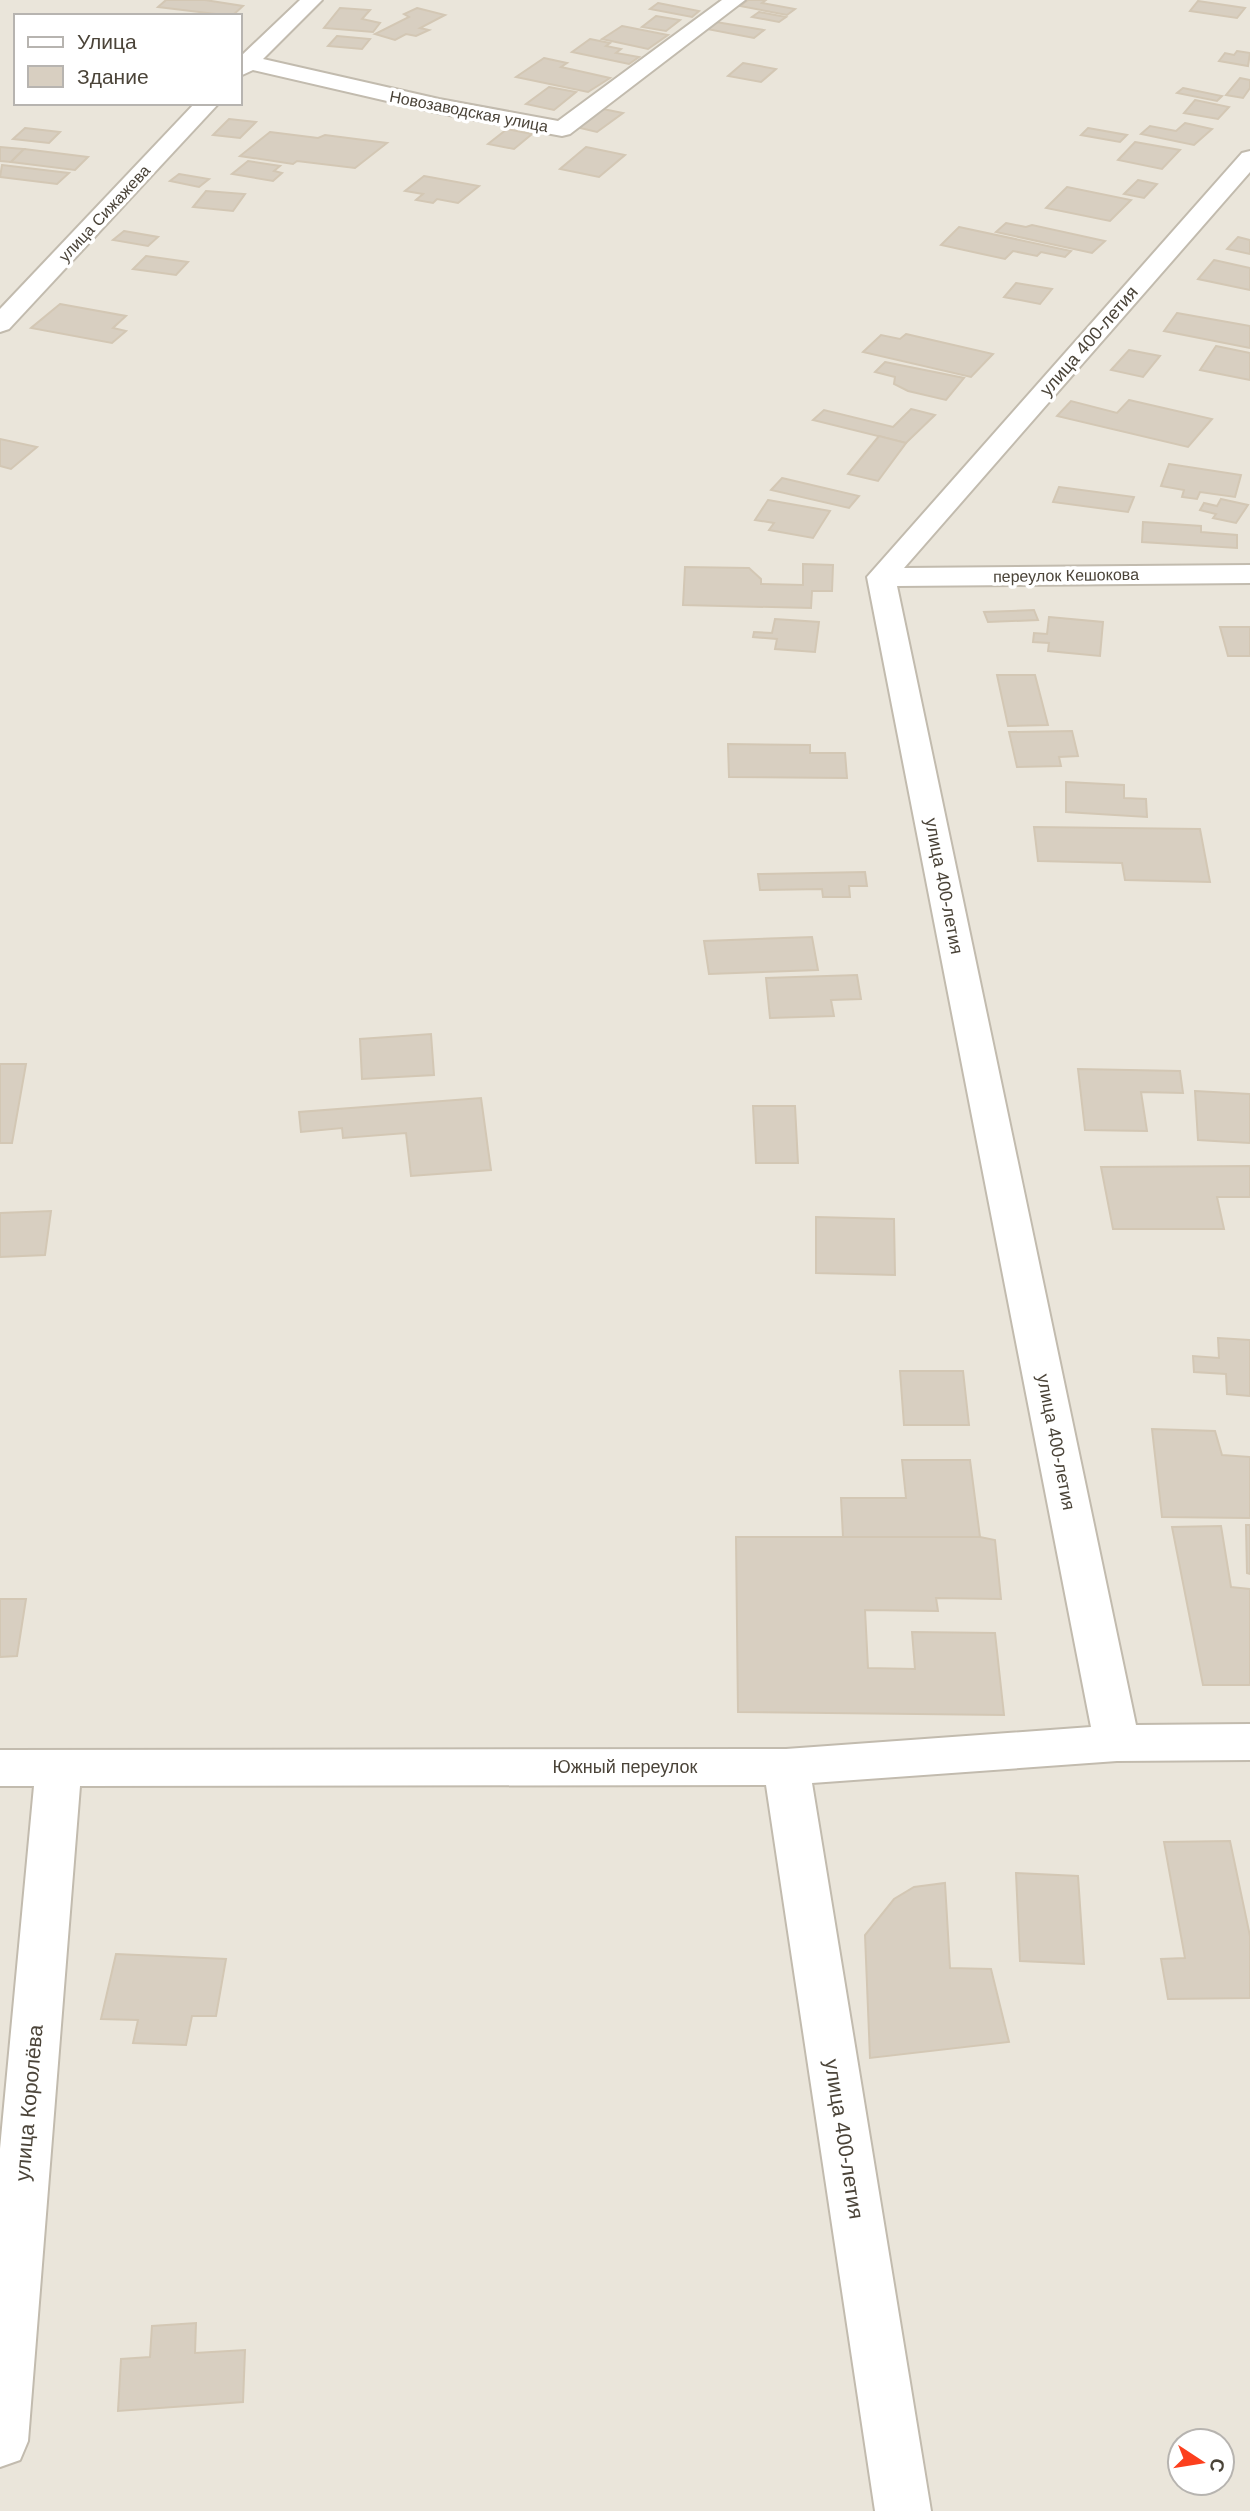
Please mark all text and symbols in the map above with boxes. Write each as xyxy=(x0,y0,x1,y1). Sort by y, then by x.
legend xyxy=(14,14,242,105)
text: Улица xyxy=(77,30,137,53)
text: Здание xyxy=(77,65,149,88)
street label: Новозаводская улица xyxy=(388,88,550,135)
street label: улица Сижажева xyxy=(55,162,153,265)
street label: улица 400-летия xyxy=(1036,282,1142,400)
street label: переулок Кешокова xyxy=(993,566,1139,585)
street label: улица 400-летия xyxy=(921,816,967,956)
street label: улица 400-летия xyxy=(1033,1372,1079,1512)
street label: Южный переулок xyxy=(553,1757,698,1777)
street label: улица Королёва xyxy=(10,2023,47,2182)
street label: улица 400-летия xyxy=(820,2057,868,2221)
north arrow xyxy=(1166,2427,1236,2497)
text: С xyxy=(1205,2457,1229,2475)

